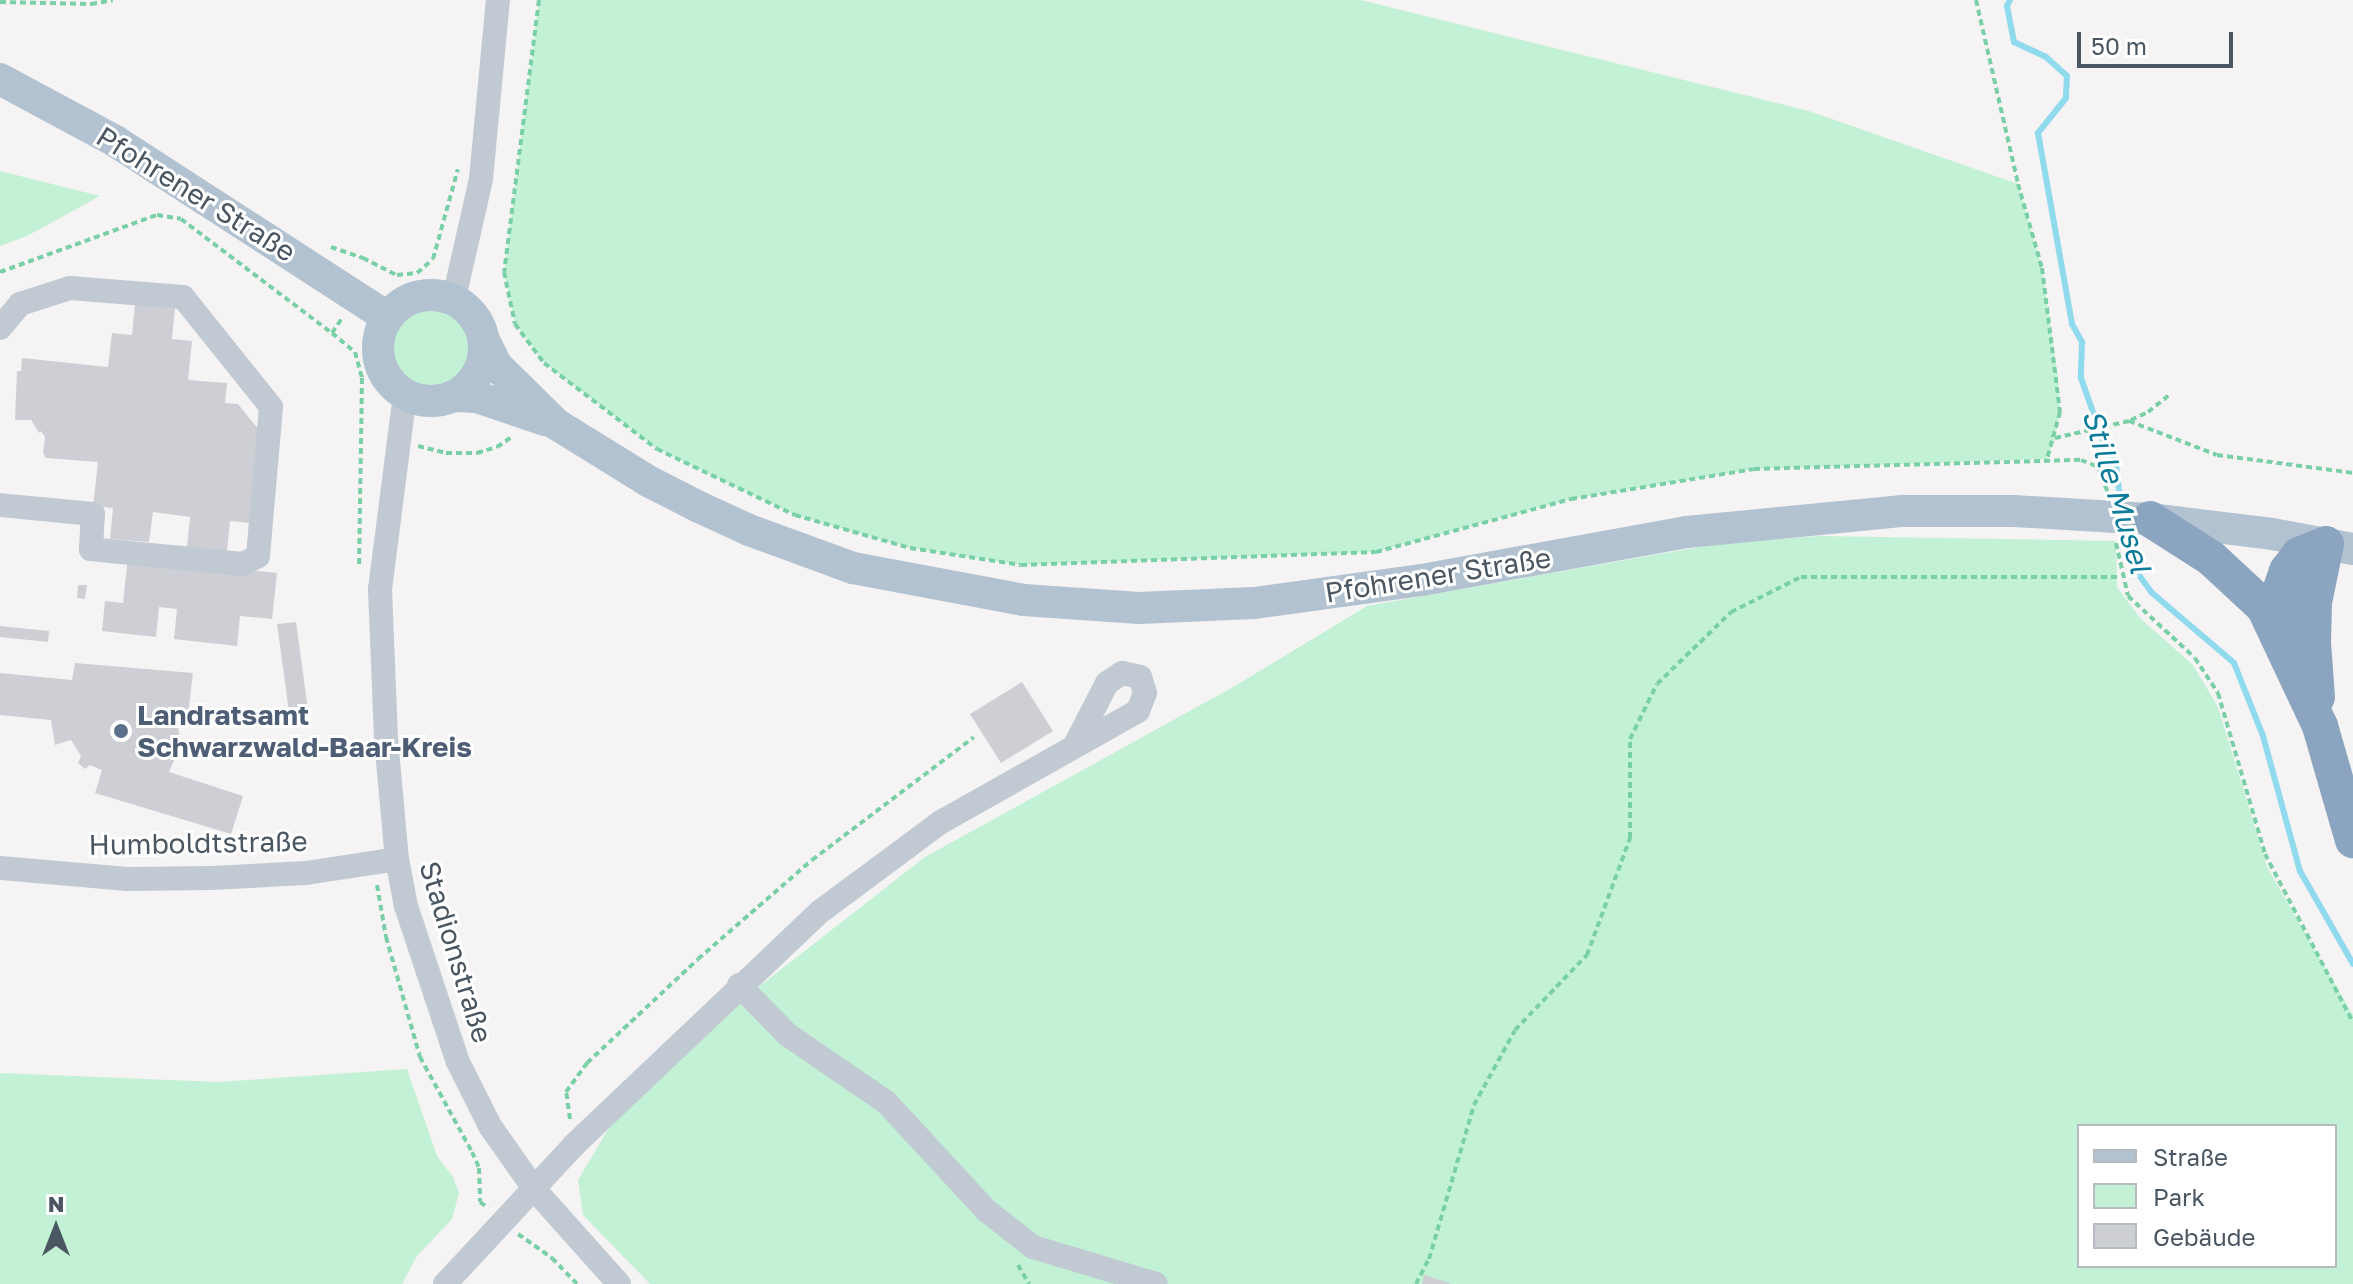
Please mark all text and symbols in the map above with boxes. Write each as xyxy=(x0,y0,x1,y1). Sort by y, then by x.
scale bar xyxy=(2081,16,2237,66)
text: 50 m xyxy=(2091,31,2147,60)
street label: Pfohrener Straße xyxy=(90,119,302,269)
water label: Stille Musel xyxy=(2075,405,2159,577)
street label: Pfohrener Straße xyxy=(1323,541,1553,609)
place label: Landratsamt Schwarzwald-Baar-Kreis xyxy=(137,698,472,764)
marker: Landratsamt Schwarzwald-Baar-Kreis xyxy=(112,722,130,740)
street label: Humboldtstraße xyxy=(88,824,308,862)
street label: Stadionstraße xyxy=(412,857,500,1047)
legend xyxy=(2077,1124,2337,1268)
text: Straße xyxy=(2153,1142,2228,1171)
text: Park xyxy=(2153,1182,2205,1211)
north arrow xyxy=(16,1188,96,1268)
text: N xyxy=(48,1190,64,1217)
text: Gebäude xyxy=(2153,1222,2255,1251)

